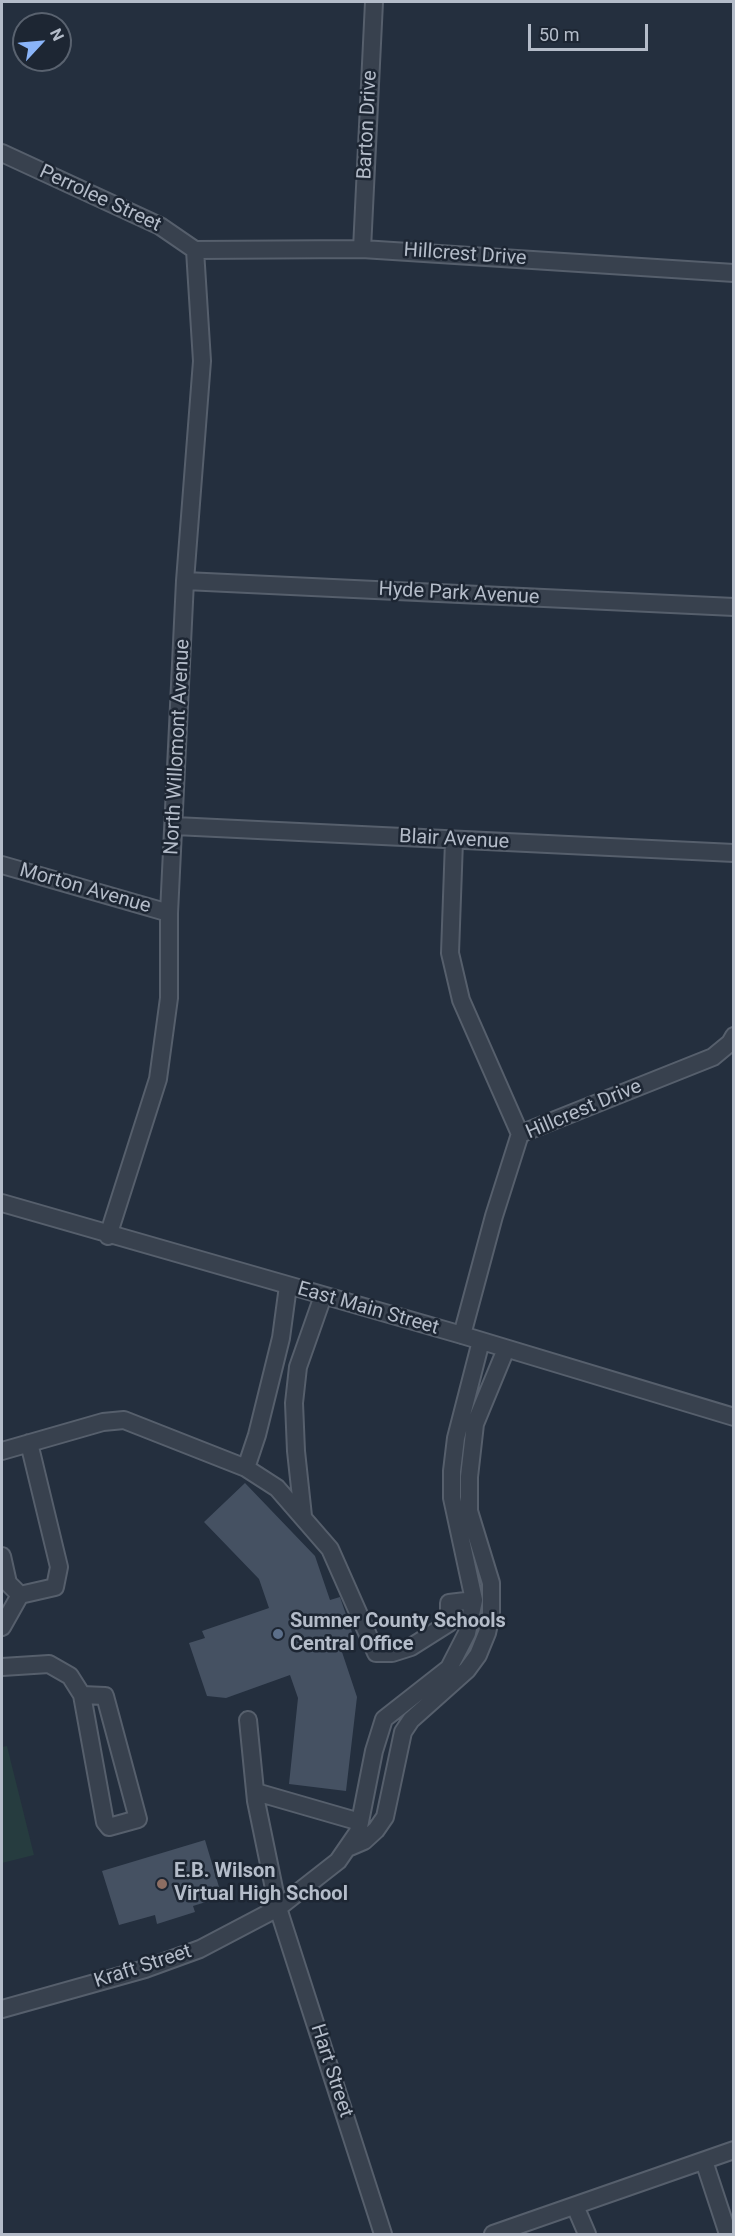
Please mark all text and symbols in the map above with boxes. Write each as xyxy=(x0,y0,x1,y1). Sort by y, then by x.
north arrow xyxy=(12,12,72,72)
scale bar xyxy=(531,12,651,50)
text: 50 m xyxy=(539,24,579,45)
text: N xyxy=(46,26,68,44)
street label: Barton Drive xyxy=(353,70,383,180)
street label: Perrolee Street xyxy=(35,160,165,238)
street label: Hillcrest Drive xyxy=(403,239,527,271)
street label: Hyde Park Avenue xyxy=(378,578,540,610)
street label: North Willomont Avenue xyxy=(160,638,196,856)
street label: Blair Avenue xyxy=(398,825,510,855)
street label: Morton Avenue xyxy=(17,859,153,919)
street label: Hillcrest Drive xyxy=(523,1075,645,1145)
street label: East Main Street xyxy=(294,1277,442,1341)
place label: Sumner County Schools Central Office xyxy=(290,1610,506,1657)
marker: Sumner County Schools Central Office xyxy=(271,1627,285,1641)
place label: E.B. Wilson Virtual High School xyxy=(174,1860,348,1907)
marker: E.B. Wilson Virtual High School xyxy=(155,1877,169,1891)
street label: Kraft Street xyxy=(91,1940,195,1994)
street label: Hart Street xyxy=(305,2021,357,2121)

